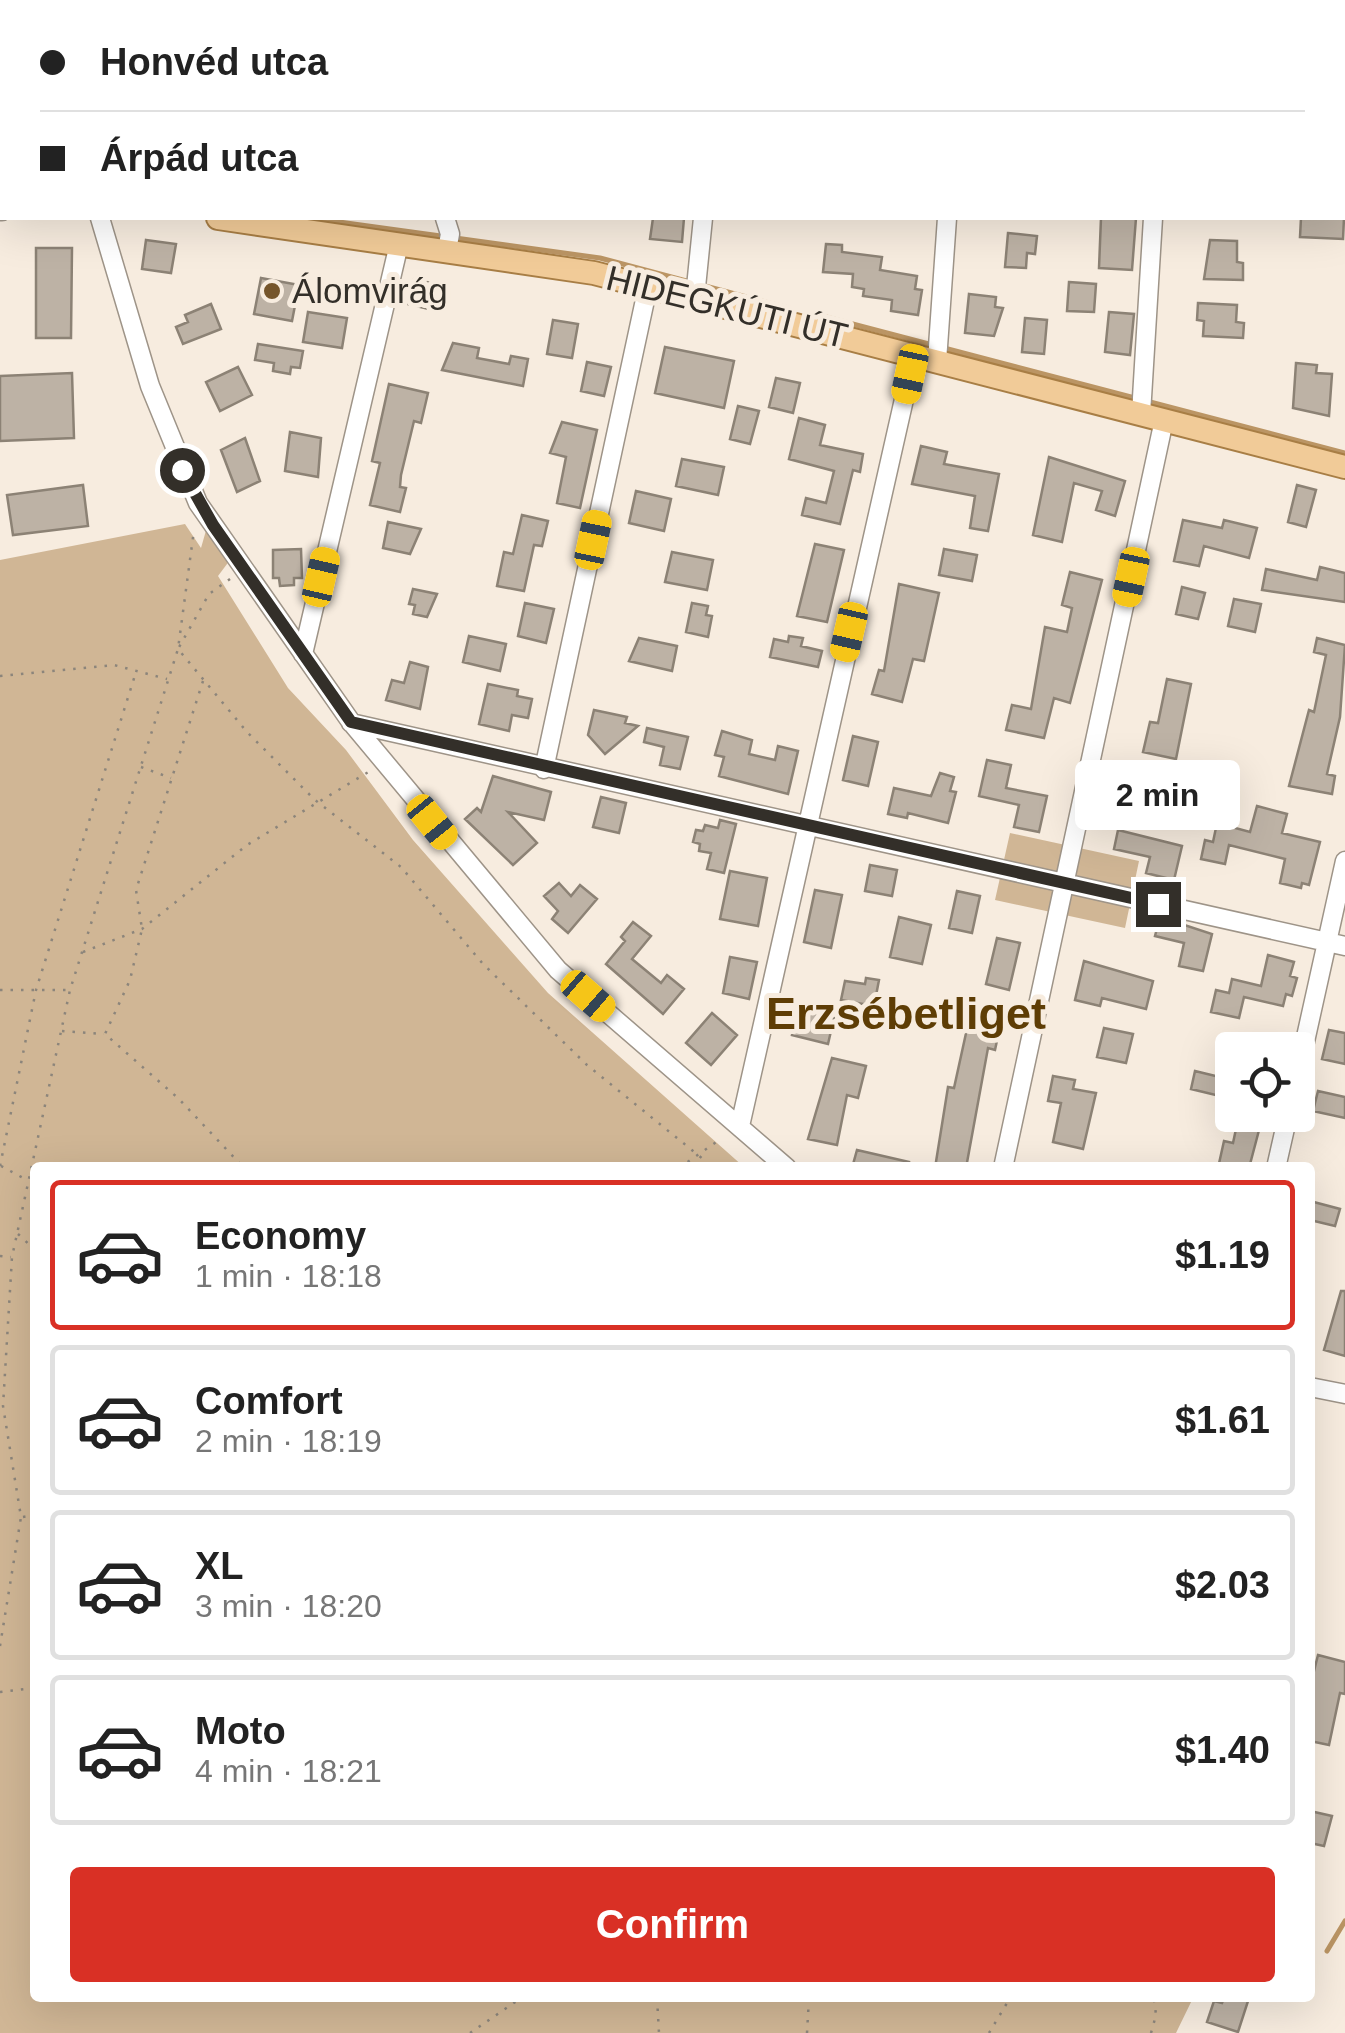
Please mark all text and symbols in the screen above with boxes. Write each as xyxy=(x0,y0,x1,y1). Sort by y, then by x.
text: Honvéd utca xyxy=(100,41,328,83)
text: Árpád utca xyxy=(100,137,298,179)
street label: HIDEGKÚTI ÚT xyxy=(603,258,852,355)
place label: Álomvirág xyxy=(292,271,448,310)
marker: Álomvirág xyxy=(261,280,283,302)
car xyxy=(889,342,931,406)
route start xyxy=(160,448,205,493)
car xyxy=(572,508,614,572)
car xyxy=(300,544,342,610)
car xyxy=(1110,545,1152,609)
car xyxy=(828,599,870,665)
callout: 2 min xyxy=(1076,759,1240,829)
text: 2 min xyxy=(1116,777,1199,813)
car xyxy=(401,789,463,855)
route end xyxy=(1136,882,1181,927)
car xyxy=(556,965,620,1027)
district label: Erzsébetliget xyxy=(766,988,1046,1039)
map controls xyxy=(1215,1032,1315,1132)
button: locate xyxy=(1215,1032,1315,1132)
icon: car xyxy=(75,1210,165,1300)
text: Economy xyxy=(195,1215,366,1257)
text: $1.19 xyxy=(1175,1234,1270,1276)
text: 1 min · 18:18 xyxy=(195,1258,382,1294)
icon: car xyxy=(75,1375,165,1465)
text: Comfort xyxy=(195,1380,343,1422)
text: $1.61 xyxy=(1175,1399,1270,1441)
text: 2 min · 18:19 xyxy=(195,1423,382,1459)
icon: car xyxy=(75,1540,165,1630)
text: XL xyxy=(195,1545,244,1587)
text: $2.03 xyxy=(1175,1564,1270,1606)
text: 3 min · 18:20 xyxy=(195,1588,382,1624)
icon: car xyxy=(75,1705,165,1795)
text: Moto xyxy=(195,1710,286,1752)
text: $1.40 xyxy=(1175,1729,1270,1771)
text: 4 min · 18:21 xyxy=(195,1753,382,1789)
button: Confirm xyxy=(70,1867,1275,1982)

